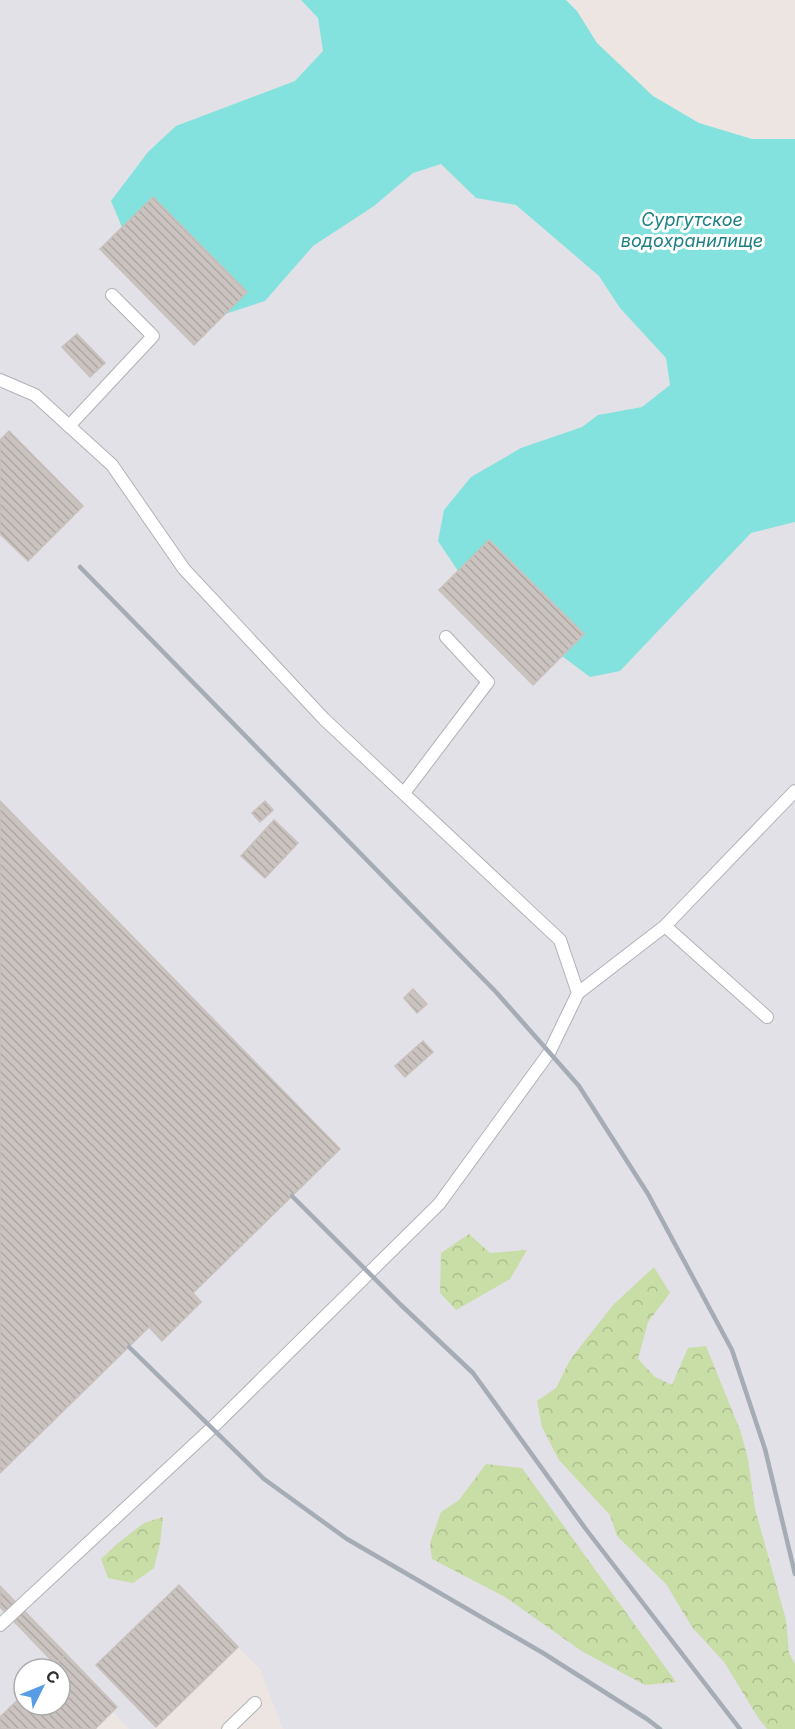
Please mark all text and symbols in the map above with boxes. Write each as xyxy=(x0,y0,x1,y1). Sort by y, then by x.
water label: Сургутское водохранилище xyxy=(621,209,763,251)
north arrow xyxy=(12,1657,72,1717)
text: С xyxy=(42,1666,64,1688)

